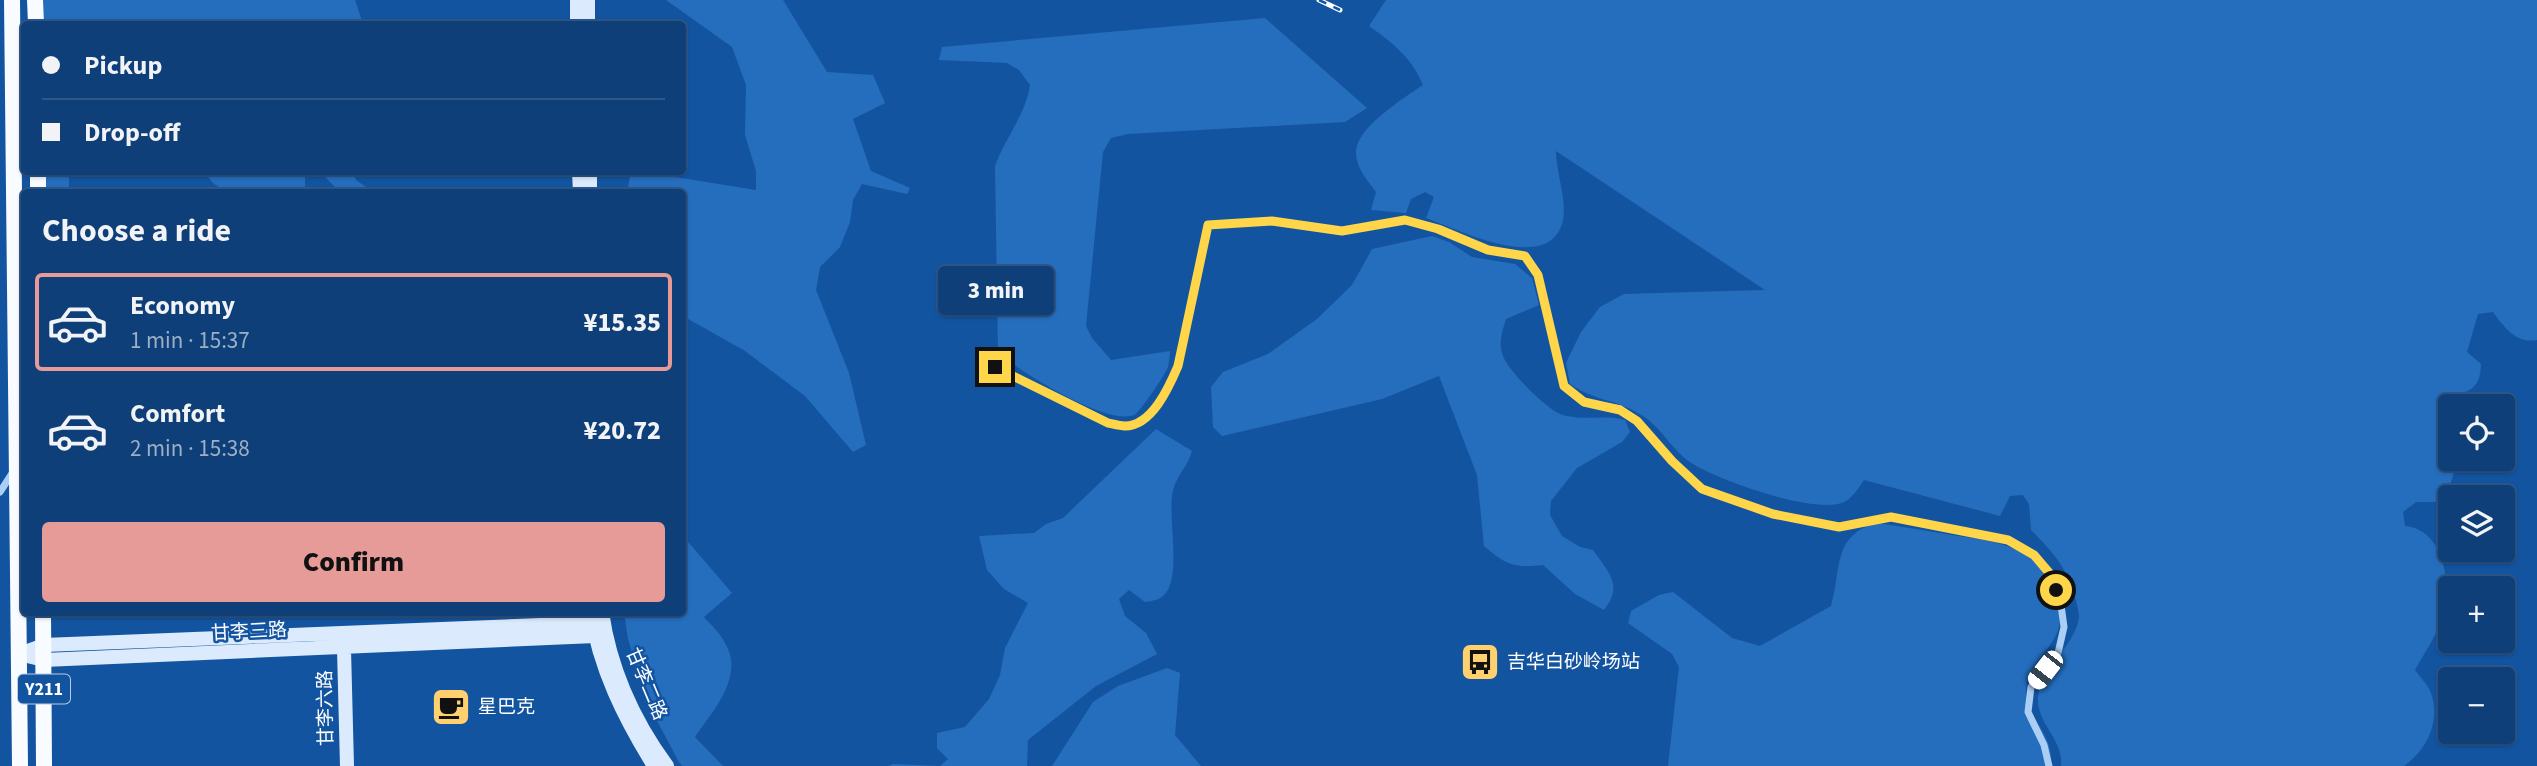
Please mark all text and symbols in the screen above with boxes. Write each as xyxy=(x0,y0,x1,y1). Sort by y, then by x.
text: Pickup xyxy=(84,47,162,84)
text: Drop-off xyxy=(84,114,180,151)
text: Choose a ride xyxy=(42,208,231,254)
callout: 3 min xyxy=(937,266,1053,314)
text: 3 min xyxy=(968,274,1024,307)
text: Economy xyxy=(130,287,235,324)
icon: car xyxy=(46,291,109,354)
text: ¥15.35 xyxy=(584,304,661,341)
text: 1 min · 15:37 xyxy=(130,324,250,357)
route end xyxy=(979,351,1011,383)
map controls xyxy=(2438,394,2515,744)
button: locate xyxy=(2438,394,2515,471)
text: Comfort xyxy=(130,395,225,432)
icon: car xyxy=(46,399,109,462)
text: ¥20.72 xyxy=(584,412,661,449)
text: 2 min · 15:38 xyxy=(130,432,250,465)
button: layers xyxy=(2438,485,2515,562)
button: Confirm xyxy=(42,522,665,602)
route start xyxy=(2040,574,2072,606)
button: + xyxy=(2438,576,2515,653)
street label: 甘李三路 xyxy=(210,617,288,647)
bus stop icon: 吉华白砂岭场站 xyxy=(1459,641,1501,683)
street label: 甘李二路 xyxy=(619,644,673,724)
car xyxy=(2024,647,2067,693)
place label: 吉华白砂岭场站 xyxy=(1507,649,1640,676)
button: − xyxy=(2438,667,2515,744)
street label: 甘李六路 xyxy=(312,670,340,746)
road number: Y211 xyxy=(18,674,70,704)
cafe icon: 星巴克 xyxy=(430,686,472,728)
place label: 星巴克 xyxy=(478,694,535,721)

